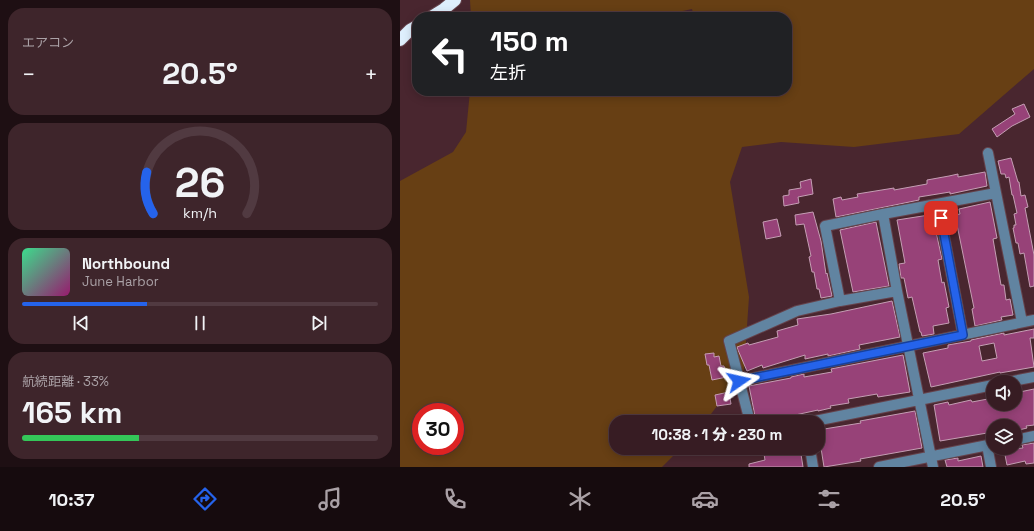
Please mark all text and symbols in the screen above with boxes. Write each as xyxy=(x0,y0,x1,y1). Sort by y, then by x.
text: 150 m xyxy=(490,23,569,59)
icon: left xyxy=(424,28,476,80)
text: エアコン xyxy=(22,34,74,51)
text: 20.5° xyxy=(162,54,238,93)
text: − xyxy=(22,60,36,88)
text: + xyxy=(364,60,378,88)
text: 左折 xyxy=(490,61,526,84)
text: 26 xyxy=(175,156,225,209)
pin xyxy=(924,201,958,235)
text: km/h xyxy=(183,204,217,222)
icon: arrive xyxy=(930,207,952,229)
text: Northbound xyxy=(82,254,170,273)
text: June Harbor xyxy=(82,273,159,290)
icon: previous xyxy=(70,312,92,334)
icon: pause xyxy=(189,312,211,334)
icon: next xyxy=(308,312,330,334)
position arrow xyxy=(718,360,760,402)
text: 航続距離 · 33% xyxy=(22,373,109,390)
map controls xyxy=(986,375,1022,455)
button: sound xyxy=(986,375,1022,411)
text: 165 km xyxy=(22,393,122,432)
speed limit sign: 30 xyxy=(412,403,464,455)
button: layers xyxy=(986,419,1022,455)
text: 10:38 · 1 分 · 230 m xyxy=(652,425,782,444)
icon: directions xyxy=(191,485,219,513)
icon: music xyxy=(316,485,344,513)
icon: phone xyxy=(441,485,469,513)
icon: climate xyxy=(566,485,594,513)
icon: car xyxy=(691,485,719,513)
icon: filters xyxy=(815,485,843,513)
text: 10:37 xyxy=(48,488,95,511)
text: 20.5° xyxy=(940,488,986,511)

